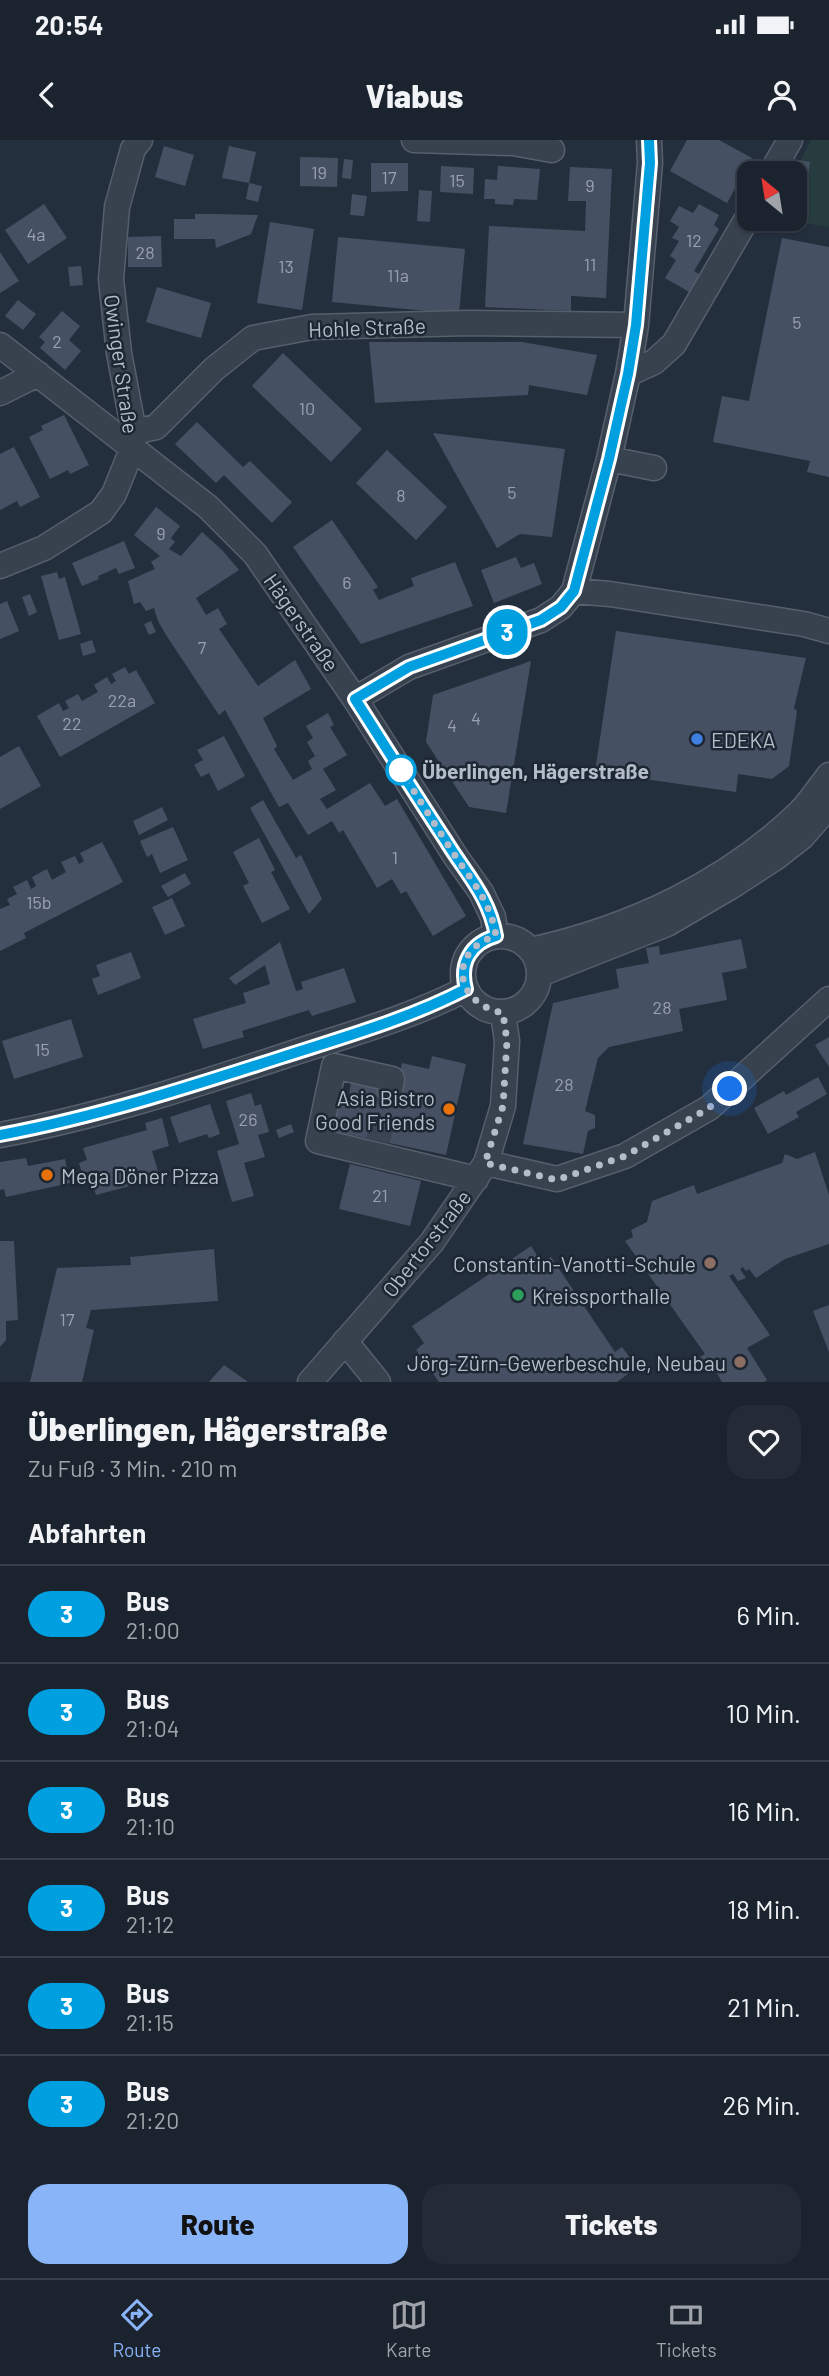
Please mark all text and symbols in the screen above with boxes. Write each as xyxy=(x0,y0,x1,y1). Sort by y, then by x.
text: 20:54 xyxy=(35,9,104,40)
icon: back xyxy=(28,76,66,114)
text: Viabus xyxy=(366,76,463,114)
icon: person xyxy=(763,76,801,114)
house number: 19 xyxy=(311,161,327,183)
north arrow xyxy=(737,161,807,231)
map controls xyxy=(737,161,807,231)
house number: 17 xyxy=(382,166,397,188)
house number: 15 xyxy=(449,169,465,191)
house number: 9 xyxy=(585,174,595,196)
house number: 4a xyxy=(26,223,46,245)
house number: 12 xyxy=(686,229,702,251)
house number: 28 xyxy=(135,241,155,263)
house number: 11 xyxy=(584,253,596,275)
house number: 13 xyxy=(278,255,294,277)
house number: 11a xyxy=(387,264,409,286)
street label: Owinger Straße xyxy=(100,293,144,435)
house number: 5 xyxy=(792,311,802,333)
street label: Hohle Straße xyxy=(308,312,426,342)
house number: 2 xyxy=(52,330,62,352)
house number: 10 xyxy=(299,397,315,419)
house number: 5 xyxy=(507,481,517,503)
house number: 8 xyxy=(396,484,406,506)
house number: 9 xyxy=(156,522,166,544)
street label: Hägerstraße xyxy=(259,568,345,676)
house number: 6 xyxy=(342,571,352,593)
line badge: 3 xyxy=(484,609,530,655)
text: 3 xyxy=(501,617,513,646)
house number: 7 xyxy=(198,636,207,658)
house number: 22a xyxy=(108,689,136,711)
house number: 4 xyxy=(471,707,481,729)
house number: 22 xyxy=(62,712,82,734)
house number: 4 xyxy=(447,714,457,736)
place label: EDEKA xyxy=(711,727,776,752)
marker: EDEKA xyxy=(689,731,705,747)
marker: Überlingen, Hägerstraße xyxy=(386,755,416,785)
place label: Überlingen, Hägerstraße xyxy=(422,758,649,783)
house number: 1 xyxy=(392,846,398,868)
house number: 15b xyxy=(26,891,52,913)
house number: 28 xyxy=(652,996,672,1018)
house number: 15 xyxy=(34,1038,50,1060)
your location xyxy=(712,1071,747,1106)
house number: 28 xyxy=(554,1073,574,1095)
place label: Asia Bistro Good Friends xyxy=(315,1085,435,1134)
marker: Asia Bistro Good Friends xyxy=(441,1101,457,1117)
house number: 26 xyxy=(239,1108,257,1130)
place label: Mega Döner Pizza xyxy=(61,1163,219,1188)
marker: Mega Döner Pizza xyxy=(39,1167,55,1183)
house number: 21 xyxy=(372,1184,388,1206)
street label: Obertorstraße xyxy=(376,1185,476,1301)
place label: Constantin-Vanotti-Schule xyxy=(453,1251,696,1276)
marker: Constantin-Vanotti-Schule xyxy=(702,1255,718,1271)
place label: Kreissporthalle xyxy=(532,1283,670,1308)
marker: Kreissporthalle xyxy=(510,1287,526,1303)
house number: 17 xyxy=(60,1308,75,1330)
place label: Jörg-Zürn-Gewerbeschule, Neubau xyxy=(407,1350,726,1375)
marker: Jörg-Zürn-Gewerbeschule, Neubau xyxy=(732,1354,748,1370)
button: heart xyxy=(727,1405,801,1479)
text: Überlingen, Hägerstraße xyxy=(28,1408,388,1448)
text: Zu Fuß · 3 Min. · 210 m xyxy=(28,1454,237,1482)
text: Abfahrten xyxy=(28,1517,146,1548)
text: Bus xyxy=(126,1585,169,1616)
text: 3 xyxy=(60,1599,73,1628)
text: 6 Min. xyxy=(736,1599,801,1630)
text: 21:00 xyxy=(126,1616,180,1644)
text: Bus xyxy=(126,1683,169,1714)
text: 3 xyxy=(60,1697,73,1726)
text: 10 Min. xyxy=(726,1697,801,1728)
text: 21:04 xyxy=(126,1714,180,1742)
text: Bus xyxy=(126,1781,169,1812)
text: 3 xyxy=(60,1795,73,1824)
text: 16 Min. xyxy=(727,1795,801,1826)
text: 21:10 xyxy=(126,1812,175,1840)
text: Bus xyxy=(126,1879,169,1910)
text: 3 xyxy=(60,1893,73,1922)
text: 18 Min. xyxy=(727,1893,801,1924)
text: 21:12 xyxy=(126,1910,174,1938)
text: Bus xyxy=(126,1977,169,2008)
text: 3 xyxy=(60,1991,73,2020)
text: 21 Min. xyxy=(727,1991,801,2022)
text: 21:15 xyxy=(126,2008,174,2036)
text: Bus xyxy=(126,2075,169,2106)
text: 3 xyxy=(60,2089,73,2118)
text: 26 Min. xyxy=(723,2089,801,2120)
text: 21:20 xyxy=(126,2106,179,2134)
button: Route xyxy=(28,2184,408,2264)
button: Tickets xyxy=(422,2184,801,2264)
tab: Route xyxy=(112,2296,161,2361)
tab: Karte xyxy=(386,2296,431,2361)
tab: Tickets xyxy=(656,2296,717,2361)

